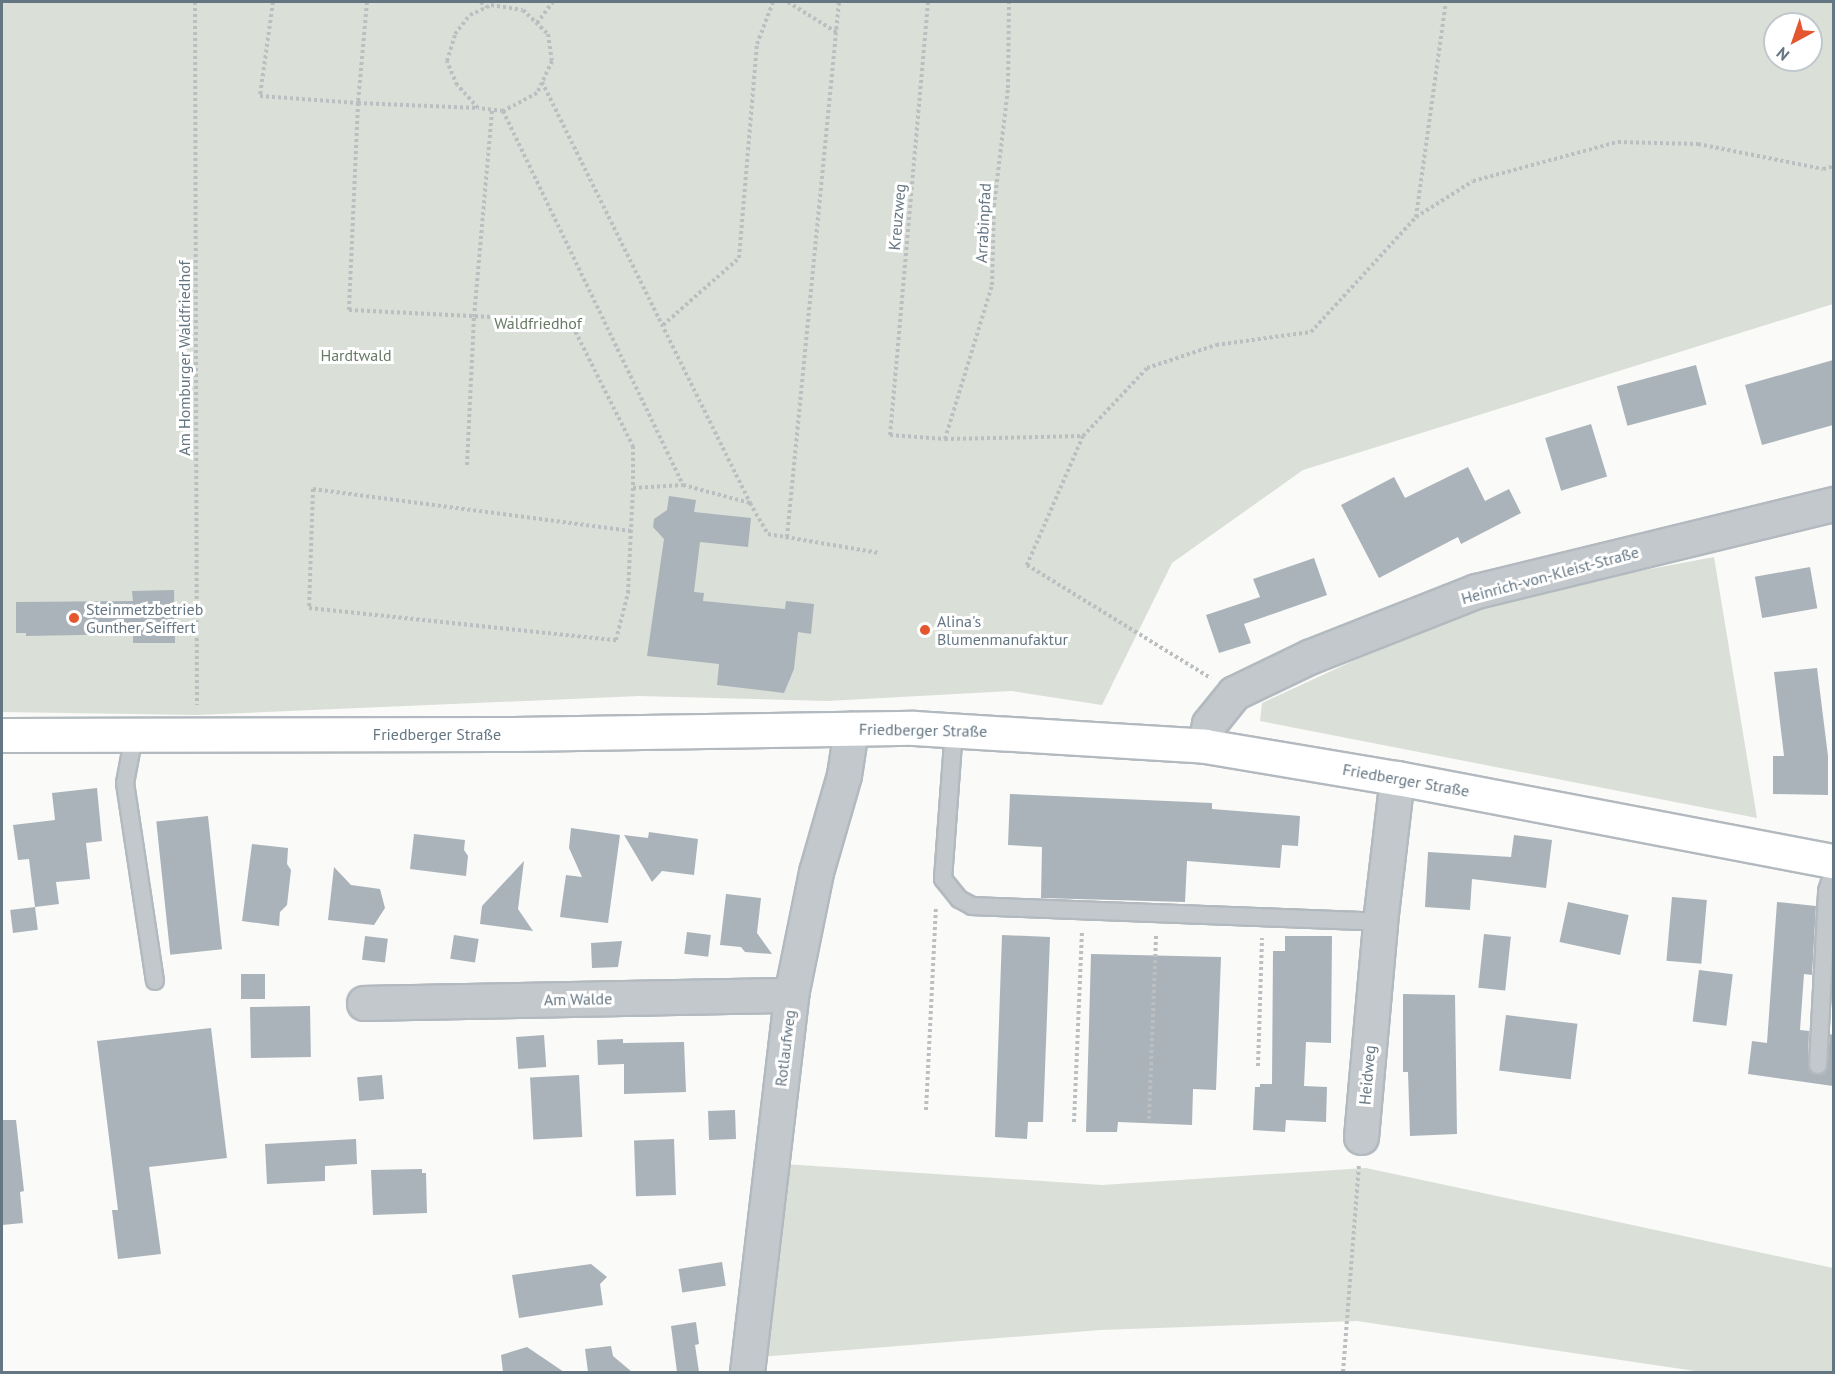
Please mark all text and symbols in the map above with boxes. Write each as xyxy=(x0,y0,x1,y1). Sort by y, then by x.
north arrow xyxy=(1763,12,1823,72)
text: N xyxy=(1772,43,1793,65)
street label: Kreuzweg xyxy=(885,183,909,251)
street label: Arrabinpfad xyxy=(971,183,995,263)
street label: Am Homburger Waldfriedhof xyxy=(174,260,194,456)
park label: Waldfriedhof xyxy=(494,313,582,333)
park label: Hardtwald xyxy=(320,345,392,365)
street label: Heinrich-von-Kleist-Straße xyxy=(1459,542,1641,608)
place label: Steinmetzbetrieb Gunther Seiffert xyxy=(86,599,203,637)
marker: Steinmetzbetrieb Gunther Seiffert xyxy=(67,611,81,625)
place label: Alina's Blumenmanufaktur xyxy=(937,611,1068,649)
marker: Alina's Blumenmanufaktur xyxy=(918,623,932,637)
street label: Friedberger Straße xyxy=(859,719,987,741)
street label: Friedberger Straße xyxy=(373,724,501,744)
street label: Friedberger Straße xyxy=(1341,759,1471,801)
street label: Am Walde xyxy=(544,989,612,1009)
street label: Rotlaufweg xyxy=(771,1009,799,1087)
street label: Heidweg xyxy=(1355,1044,1379,1106)

